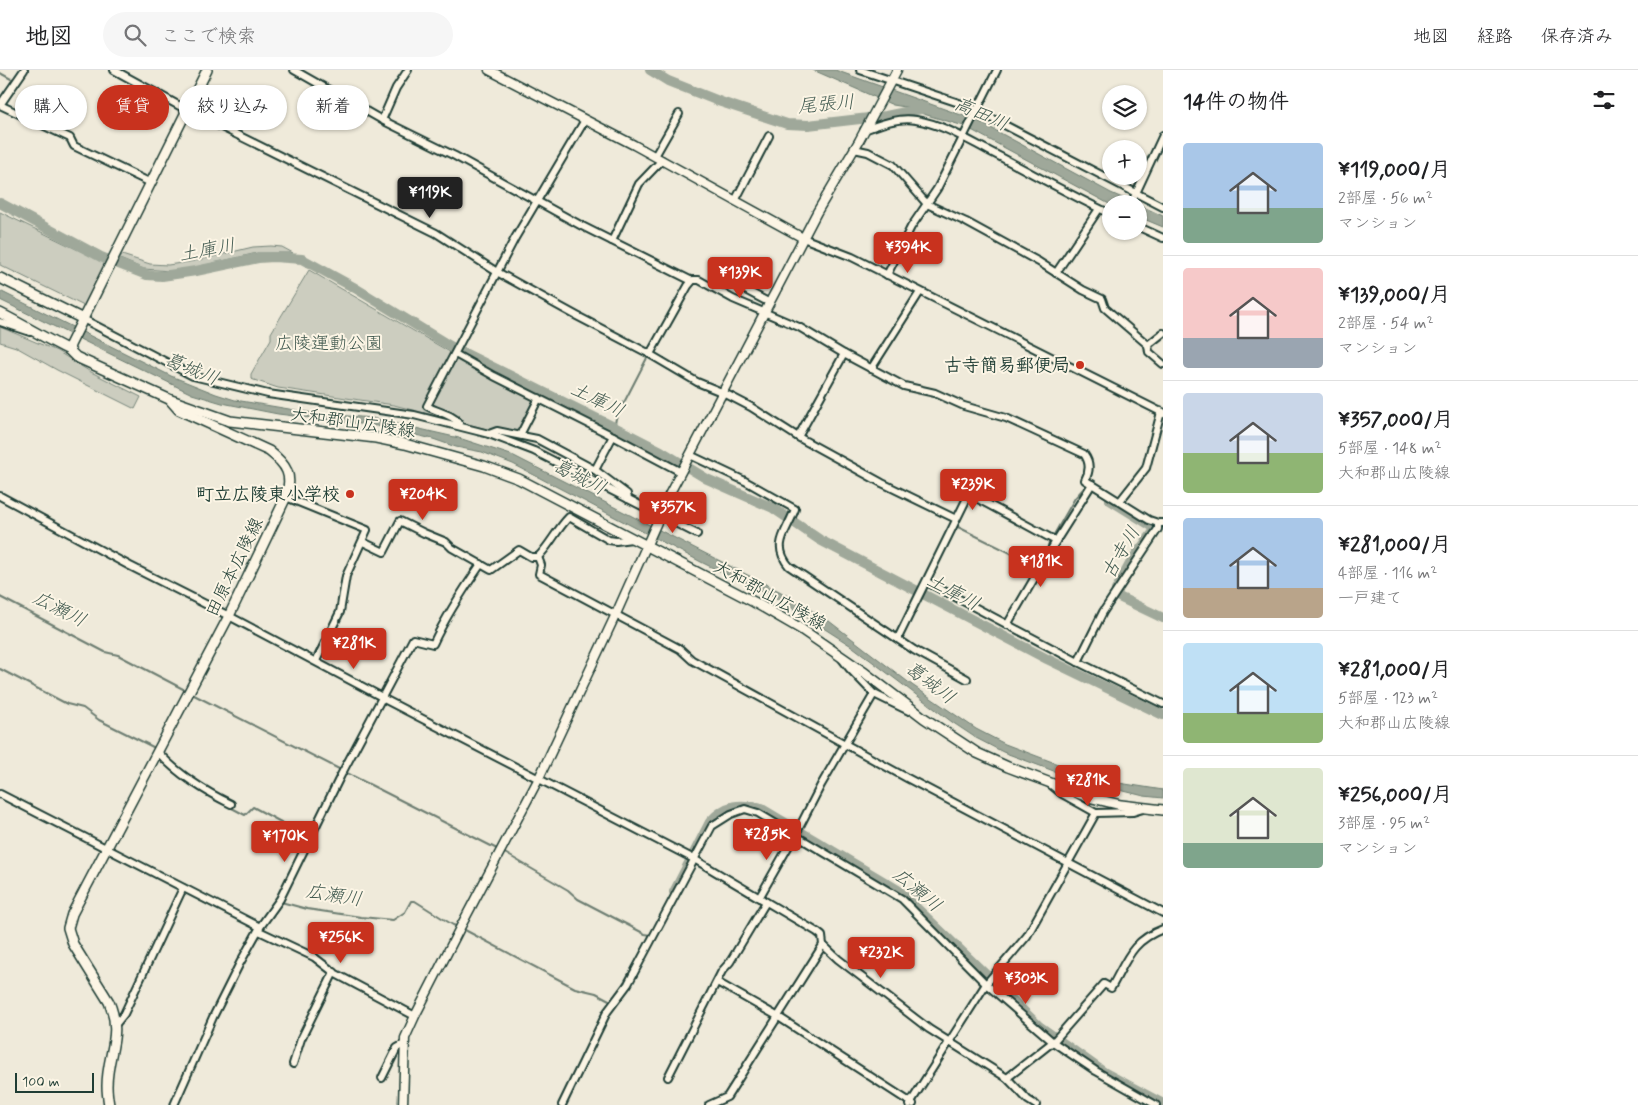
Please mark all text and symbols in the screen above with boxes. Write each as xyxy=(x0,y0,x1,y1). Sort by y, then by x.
search box xyxy=(103,12,453,57)
icon: search xyxy=(121,21,149,49)
text: 地図 xyxy=(25,22,73,53)
text: ここで検索 xyxy=(161,24,256,49)
text: 地図 xyxy=(1413,25,1449,49)
text: 経路 xyxy=(1477,25,1513,49)
text: 保存済み xyxy=(1541,25,1613,49)
chip: 購入 xyxy=(15,85,87,130)
chip: 賃貸 xyxy=(97,85,169,130)
chip: 絞り込み xyxy=(179,85,287,130)
chip: 新着 xyxy=(297,85,369,130)
map controls xyxy=(1102,85,1147,240)
button: layers xyxy=(1102,85,1147,130)
icon: filters xyxy=(1590,86,1618,114)
text: 14件の物件 xyxy=(1183,88,1289,116)
water label: 尾張川 xyxy=(797,90,856,119)
water label: 高田川 xyxy=(950,91,1013,137)
button: + xyxy=(1102,140,1147,185)
text: ¥119,000/月 xyxy=(1338,156,1451,184)
icon: home xyxy=(1223,163,1283,223)
pin: ¥119K xyxy=(395,176,465,219)
text: ¥119K xyxy=(409,182,451,203)
text: 2部屋 · 56 m² xyxy=(1338,188,1433,209)
button: − xyxy=(1102,195,1147,240)
text: マンション xyxy=(1338,213,1417,234)
pin: ¥394K xyxy=(873,232,943,274)
water label: 土庫川 xyxy=(177,233,238,268)
text: ¥394K xyxy=(885,237,931,258)
pin: ¥139K xyxy=(705,256,775,299)
text: ¥139K xyxy=(719,262,761,283)
text: ¥139,000/月 xyxy=(1338,281,1451,309)
icon: home xyxy=(1223,288,1283,348)
text: 2部屋 · 54 m² xyxy=(1338,313,1434,334)
park label: 広陵運動公園 xyxy=(275,332,383,356)
text: マンション xyxy=(1338,338,1417,359)
water label: 葛城川 xyxy=(160,347,223,392)
place label: 古寺簡易郵便局 xyxy=(944,354,1070,378)
marker: 古寺簡易郵便局 xyxy=(1074,359,1086,371)
water label: 土庫川 xyxy=(566,377,628,424)
street label: 大和郡山広陵線 xyxy=(289,402,417,444)
text: ¥357,000/月 xyxy=(1338,406,1454,434)
icon: home xyxy=(1223,413,1283,473)
text: 5部屋 · 148 m² xyxy=(1338,438,1442,459)
water label: 葛城川 xyxy=(548,453,610,501)
text: 大和郡山広陵線 xyxy=(1338,463,1450,484)
pin: ¥239K xyxy=(938,468,1008,511)
text: ¥239K xyxy=(951,474,995,495)
pin: ¥204K xyxy=(388,478,458,521)
place label: 町立広陵東小学校 xyxy=(196,483,340,507)
text: ¥204K xyxy=(400,484,446,505)
marker: 町立広陵東小学校 xyxy=(344,488,356,500)
pin: ¥357K xyxy=(638,492,708,534)
text: ¥357K xyxy=(650,497,696,518)
street label: 田原本広陵線 xyxy=(200,514,269,621)
water label: 古寺川 xyxy=(1096,522,1146,584)
text: ¥281,000/月 xyxy=(1338,531,1451,559)
icon: home xyxy=(1223,538,1283,598)
pin: ¥181K xyxy=(1006,546,1076,588)
text: ¥181K xyxy=(1020,551,1062,572)
street label: 大和郡山広陵線 xyxy=(709,555,830,637)
text: 4部屋 · 116 m² xyxy=(1338,563,1437,584)
water label: 土庫川 xyxy=(922,568,984,617)
water label: 広瀬川 xyxy=(28,585,90,633)
text: 一戸建て xyxy=(1338,588,1402,609)
pin: ¥281K xyxy=(319,628,389,670)
text: ¥281K xyxy=(332,633,376,654)
water label: 葛城川 xyxy=(900,656,960,710)
text: ¥281,000/月 xyxy=(1338,656,1451,684)
icon: home xyxy=(1223,663,1283,723)
text: 5部屋 · 123 m² xyxy=(1338,688,1438,709)
text: 大和郡山広陵線 xyxy=(1338,713,1450,734)
pin: ¥281K xyxy=(1053,764,1123,807)
text: ¥281K xyxy=(1066,770,1110,791)
text: ¥256,000/月 xyxy=(1338,781,1453,809)
icon: home xyxy=(1223,788,1283,848)
text: 3部屋 · 95 m² xyxy=(1338,813,1430,834)
pin: ¥285K xyxy=(732,818,802,861)
pin: ¥170K xyxy=(250,820,320,863)
text: ¥285K xyxy=(744,824,790,845)
text: ¥170K xyxy=(262,826,308,847)
text: マンション xyxy=(1338,838,1417,859)
water label: 広瀬川 xyxy=(887,862,947,918)
water label: 広瀬川 xyxy=(304,879,364,912)
pin: ¥256K xyxy=(306,922,376,964)
text: ¥256K xyxy=(319,927,363,948)
pin: ¥232K xyxy=(846,936,916,979)
text: ¥232K xyxy=(859,942,903,963)
pin: ¥303K xyxy=(991,962,1061,1005)
text: ¥303K xyxy=(1004,968,1048,989)
scale bar xyxy=(15,1070,94,1093)
text: 100 m xyxy=(22,1073,60,1091)

